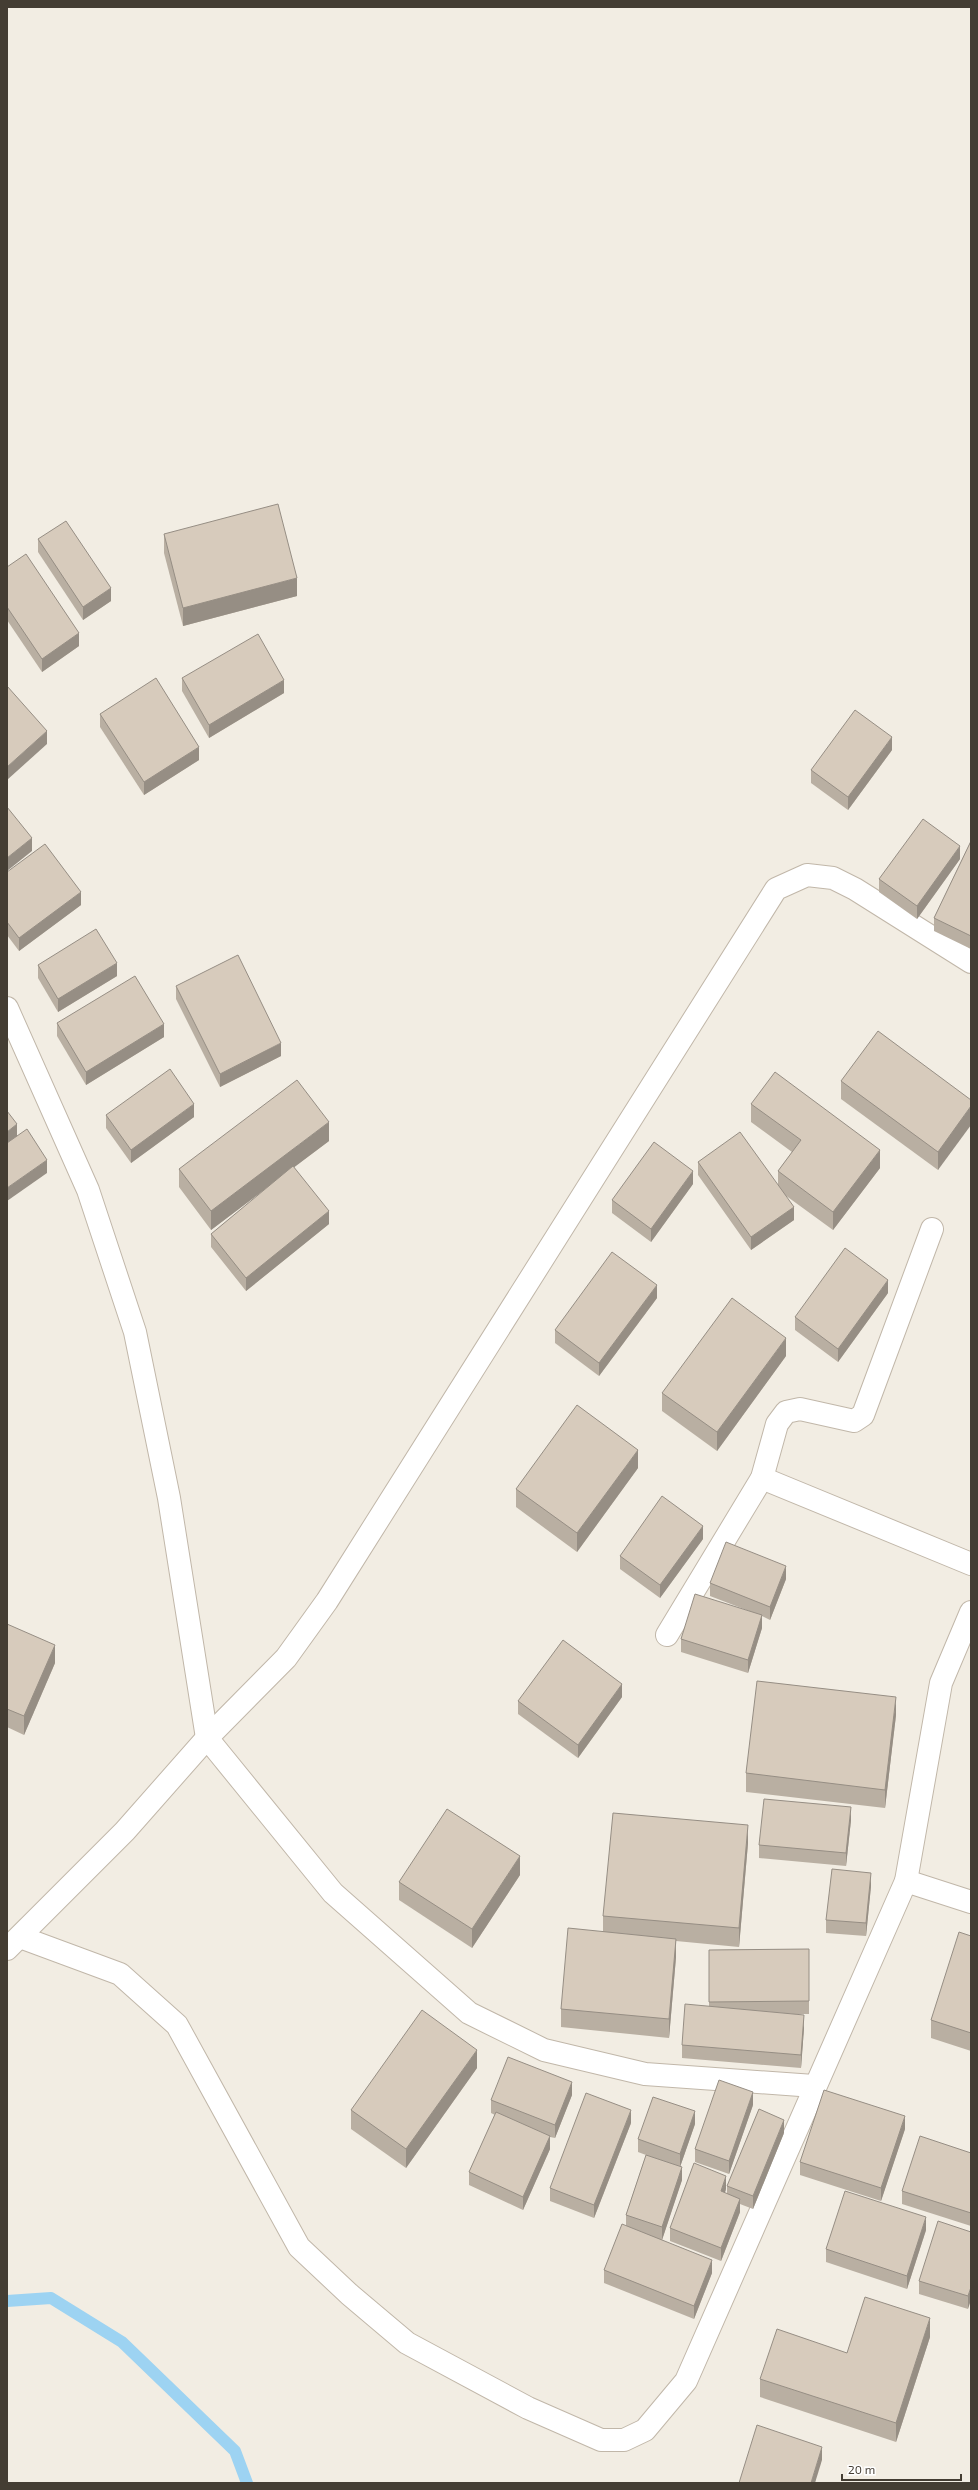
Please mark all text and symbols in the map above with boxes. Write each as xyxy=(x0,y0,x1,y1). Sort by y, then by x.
scale bar xyxy=(842,2456,961,2482)
text: 20 m xyxy=(848,2462,875,2476)

